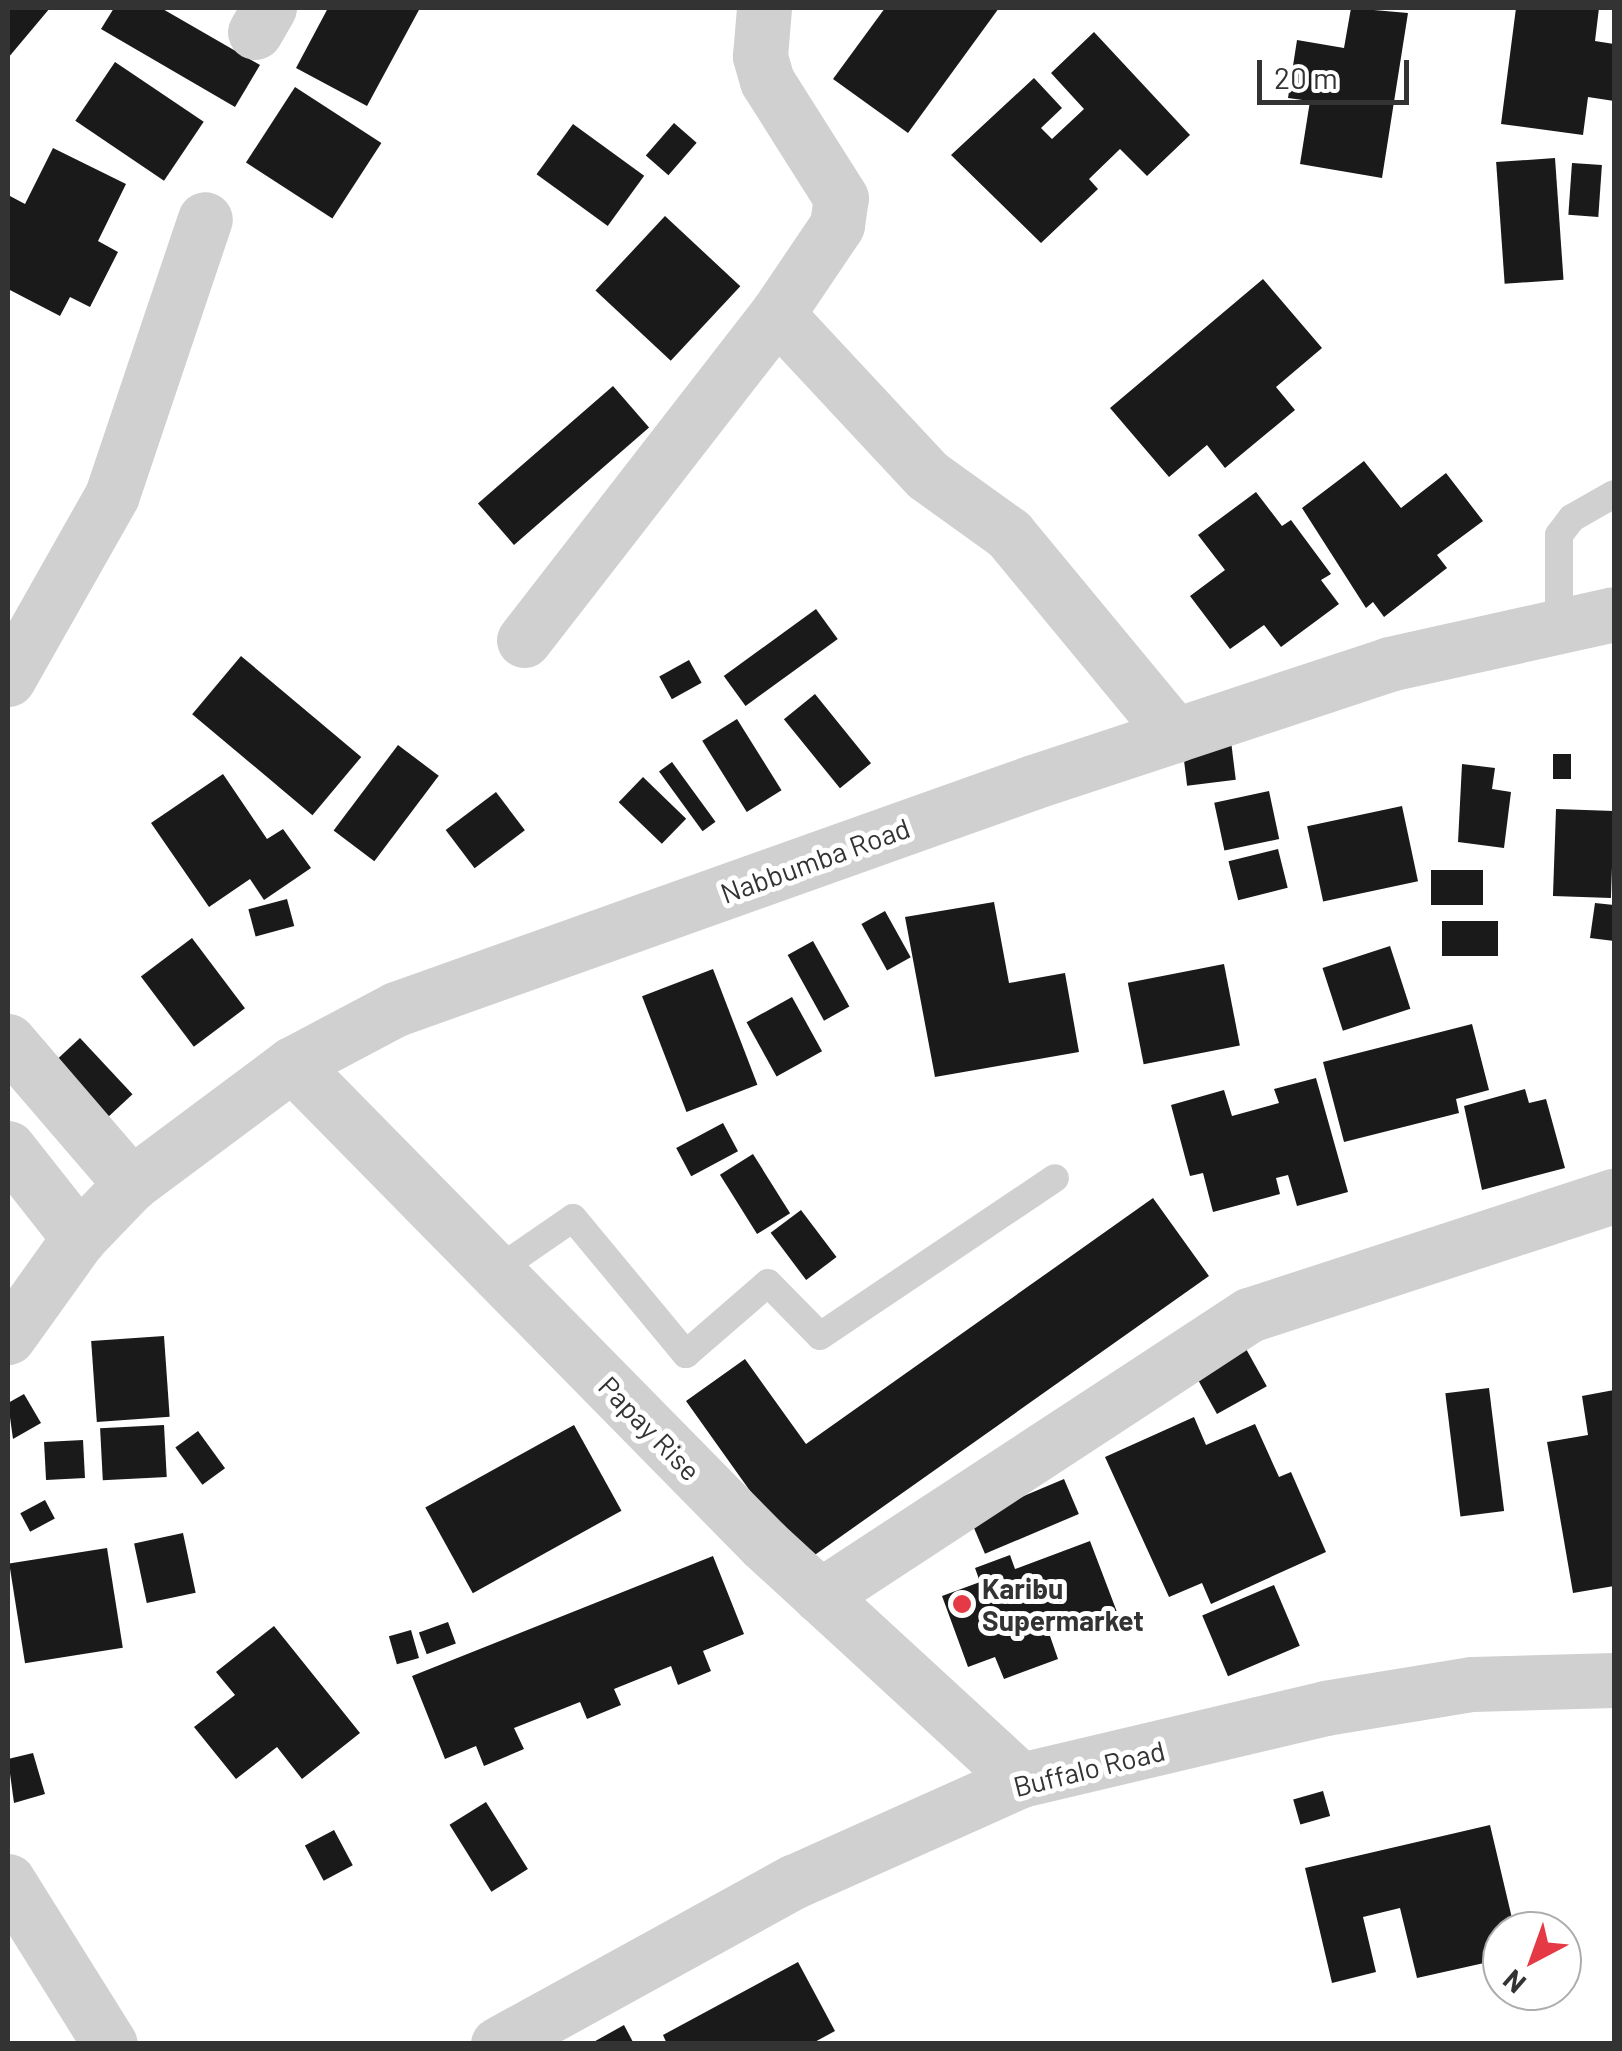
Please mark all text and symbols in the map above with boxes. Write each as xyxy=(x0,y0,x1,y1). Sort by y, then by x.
scale bar xyxy=(1262,40,1414,102)
text: 20 m xyxy=(1274,59,1338,95)
street label: Nabbumba Road xyxy=(716,810,914,910)
street label: Papay Rise xyxy=(592,1369,708,1487)
place label: Karibu Supermarket xyxy=(982,1571,1144,1637)
marker: Karibu Supermarket xyxy=(951,1593,973,1615)
street label: Buffalo Road xyxy=(1010,1733,1168,1803)
north arrow xyxy=(1482,1911,1582,2011)
text: N xyxy=(1495,1963,1532,2001)

